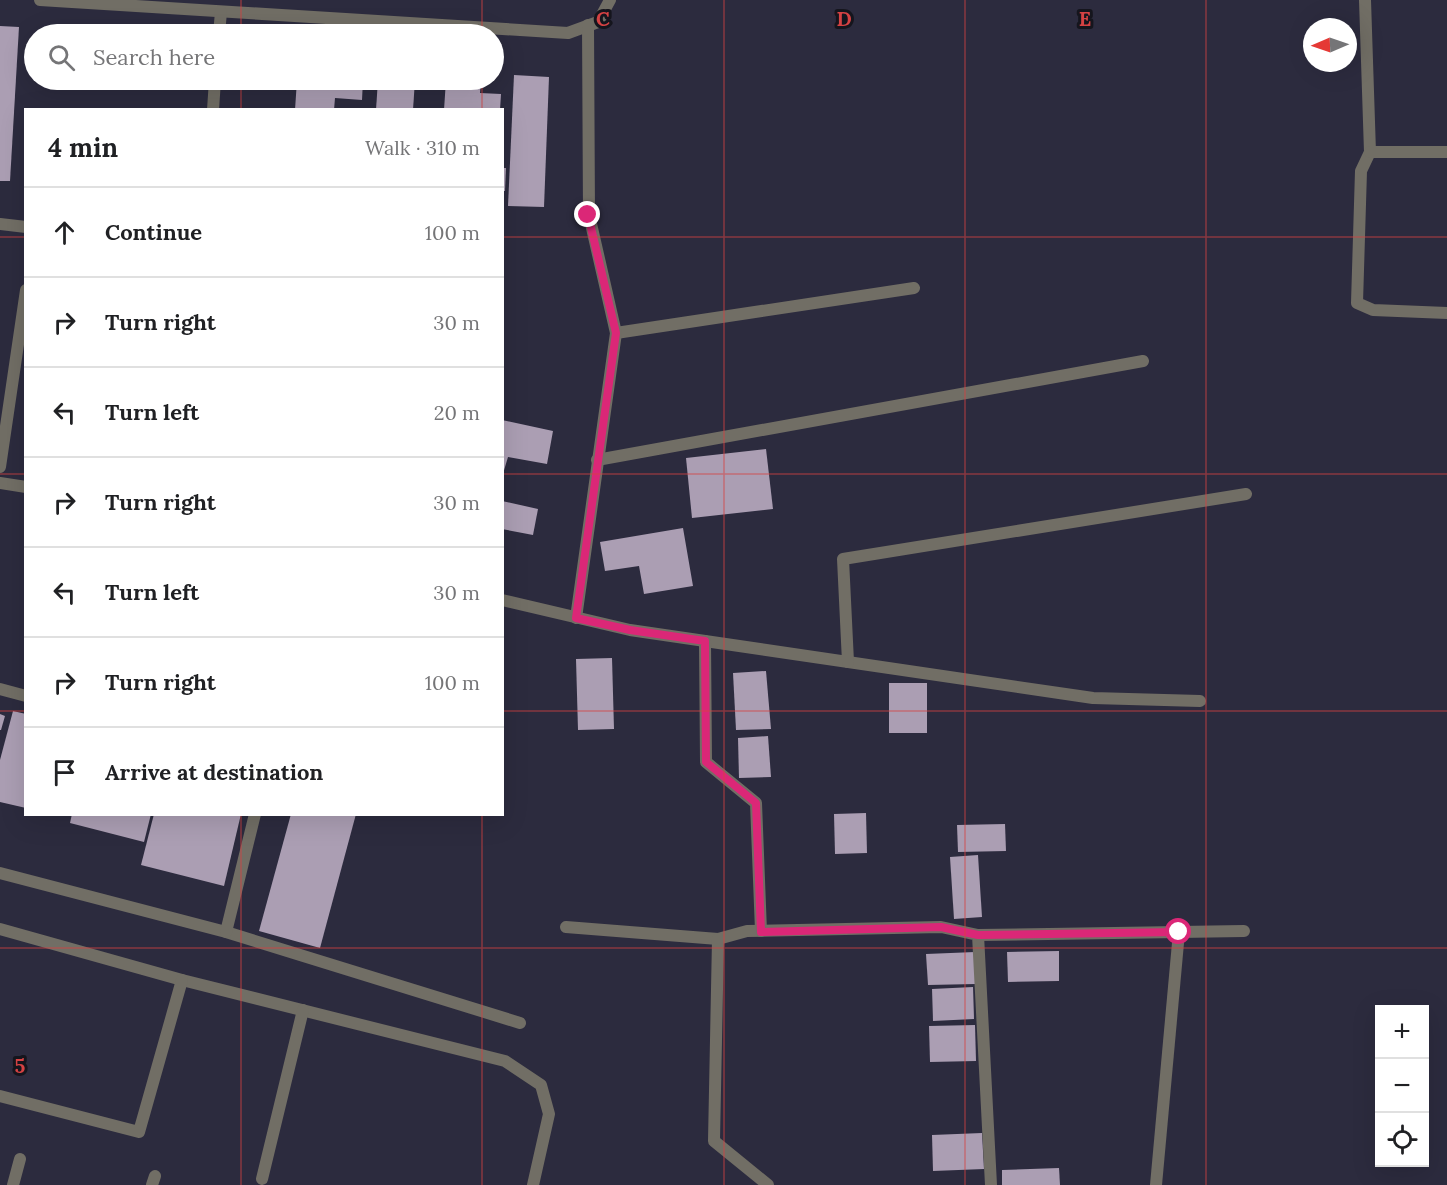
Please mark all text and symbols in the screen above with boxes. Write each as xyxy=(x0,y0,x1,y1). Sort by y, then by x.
text: C xyxy=(596,6,610,31)
text: D xyxy=(836,6,852,31)
text: E xyxy=(1079,6,1091,31)
north arrow xyxy=(1303,18,1357,72)
search box xyxy=(24,24,504,90)
icon: search xyxy=(45,41,78,74)
text: Search here xyxy=(93,43,215,71)
text: 4 min xyxy=(48,131,118,164)
text: Walk · 310 m xyxy=(365,135,480,160)
route end xyxy=(574,201,600,227)
icon: ahead xyxy=(48,216,81,249)
text: Continue xyxy=(105,218,202,246)
text: 100 m xyxy=(425,220,480,245)
icon: right xyxy=(48,306,81,339)
text: Turn right xyxy=(105,308,216,336)
text: 30 m xyxy=(433,310,480,335)
icon: left xyxy=(48,396,81,429)
text: Turn left xyxy=(105,398,199,426)
text: 20 m xyxy=(434,400,480,425)
icon: right xyxy=(48,486,81,519)
text: Turn right xyxy=(105,488,216,516)
text: 30 m xyxy=(433,490,480,515)
icon: left xyxy=(48,576,81,609)
text: Turn left xyxy=(105,578,199,606)
text: 30 m xyxy=(433,580,480,605)
icon: right xyxy=(48,666,81,699)
text: Turn right xyxy=(105,668,216,696)
text: 100 m xyxy=(425,670,480,695)
icon: arrive xyxy=(48,756,81,789)
text: Arrive at destination xyxy=(105,758,323,786)
route start xyxy=(1165,918,1191,944)
map controls xyxy=(1375,1005,1429,1167)
button: + xyxy=(1375,1005,1429,1059)
text: 5 xyxy=(15,1053,26,1078)
button: − xyxy=(1375,1059,1429,1113)
button: locate xyxy=(1375,1113,1429,1167)

